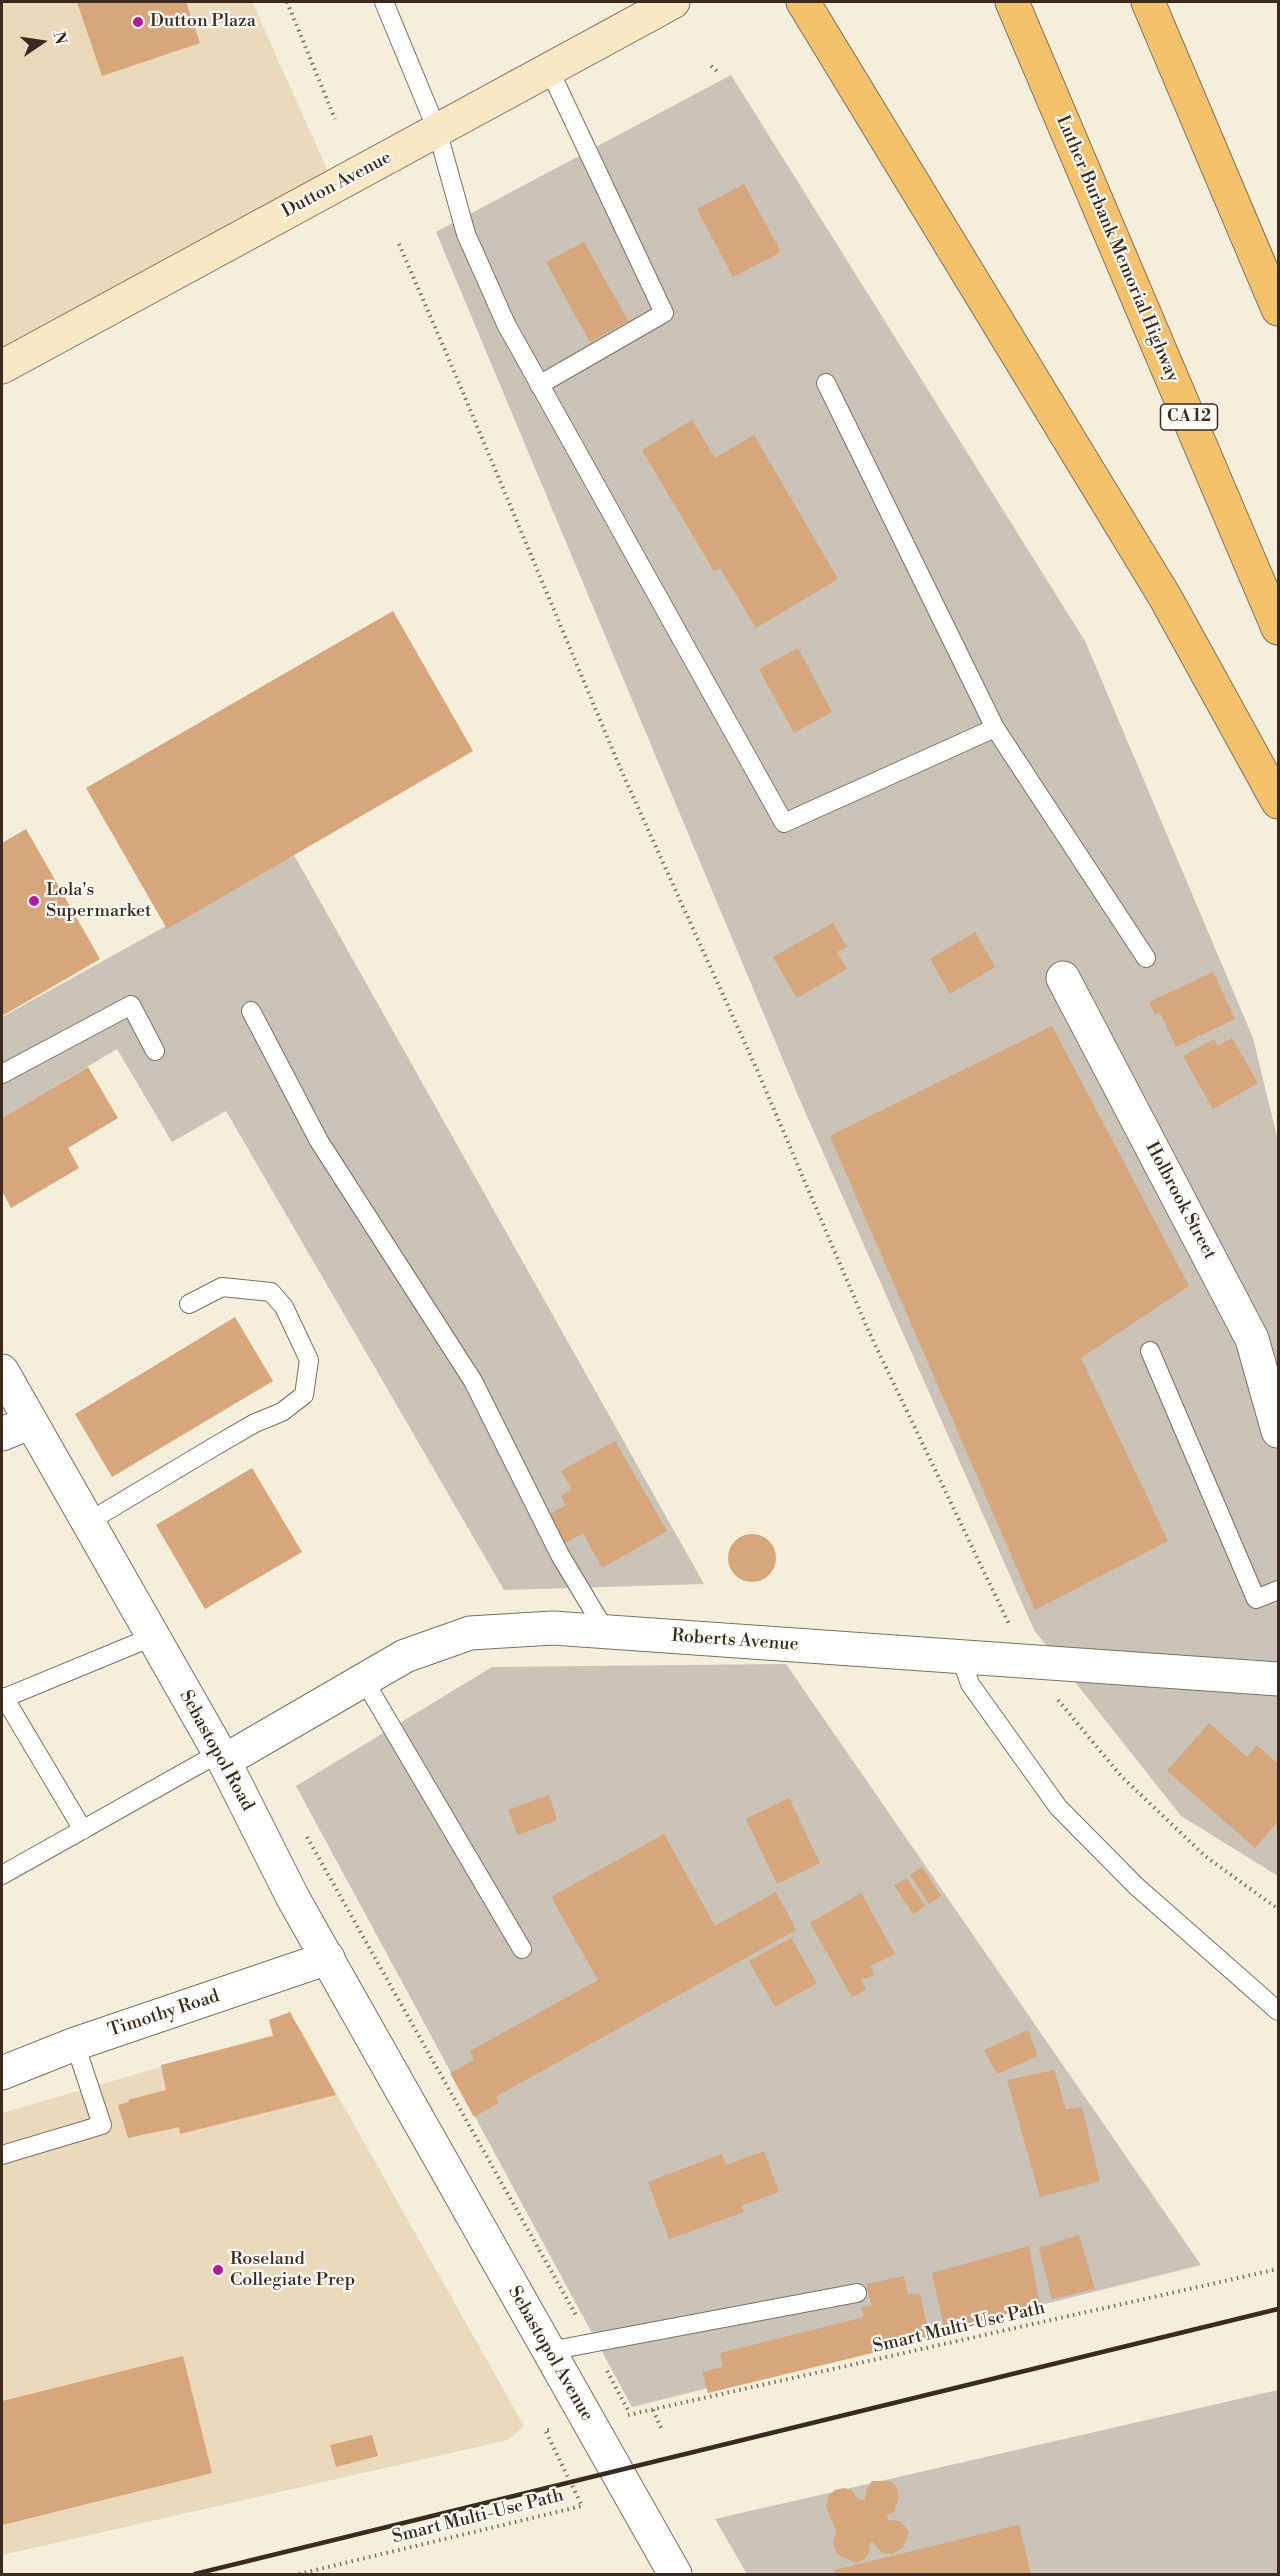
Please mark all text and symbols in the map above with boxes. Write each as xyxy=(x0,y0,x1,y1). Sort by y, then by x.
place label: Dutton Plaza xyxy=(150,11,256,33)
north arrow xyxy=(12,12,72,72)
marker: Dutton Plaza xyxy=(131,15,145,29)
text: N xyxy=(48,30,71,46)
street label: Luther Burbank Memorial Highway xyxy=(1051,112,1183,386)
street label: Dutton Avenue xyxy=(279,147,395,223)
road number: CA 12 xyxy=(1160,404,1218,430)
place label: Lola's Supermarket xyxy=(46,880,151,922)
marker: Lola's Supermarket xyxy=(27,894,41,908)
street label: Holbrook Street xyxy=(1140,1139,1220,1263)
street label: Roberts Avenue xyxy=(671,1626,799,1656)
street label: Sebastopol Road xyxy=(174,1687,258,1815)
street label: Timothy Road xyxy=(106,1986,222,2042)
place label: Roseland Collegiate Prep xyxy=(230,2249,355,2292)
marker: Roseland Collegiate Prep xyxy=(211,2263,225,2277)
street label: Sebastopol Avenue xyxy=(503,2283,597,2425)
street label: Smart Multi-Use Path xyxy=(871,2298,1047,2358)
street label: Smart Multi-Use Path xyxy=(390,2485,566,2549)

